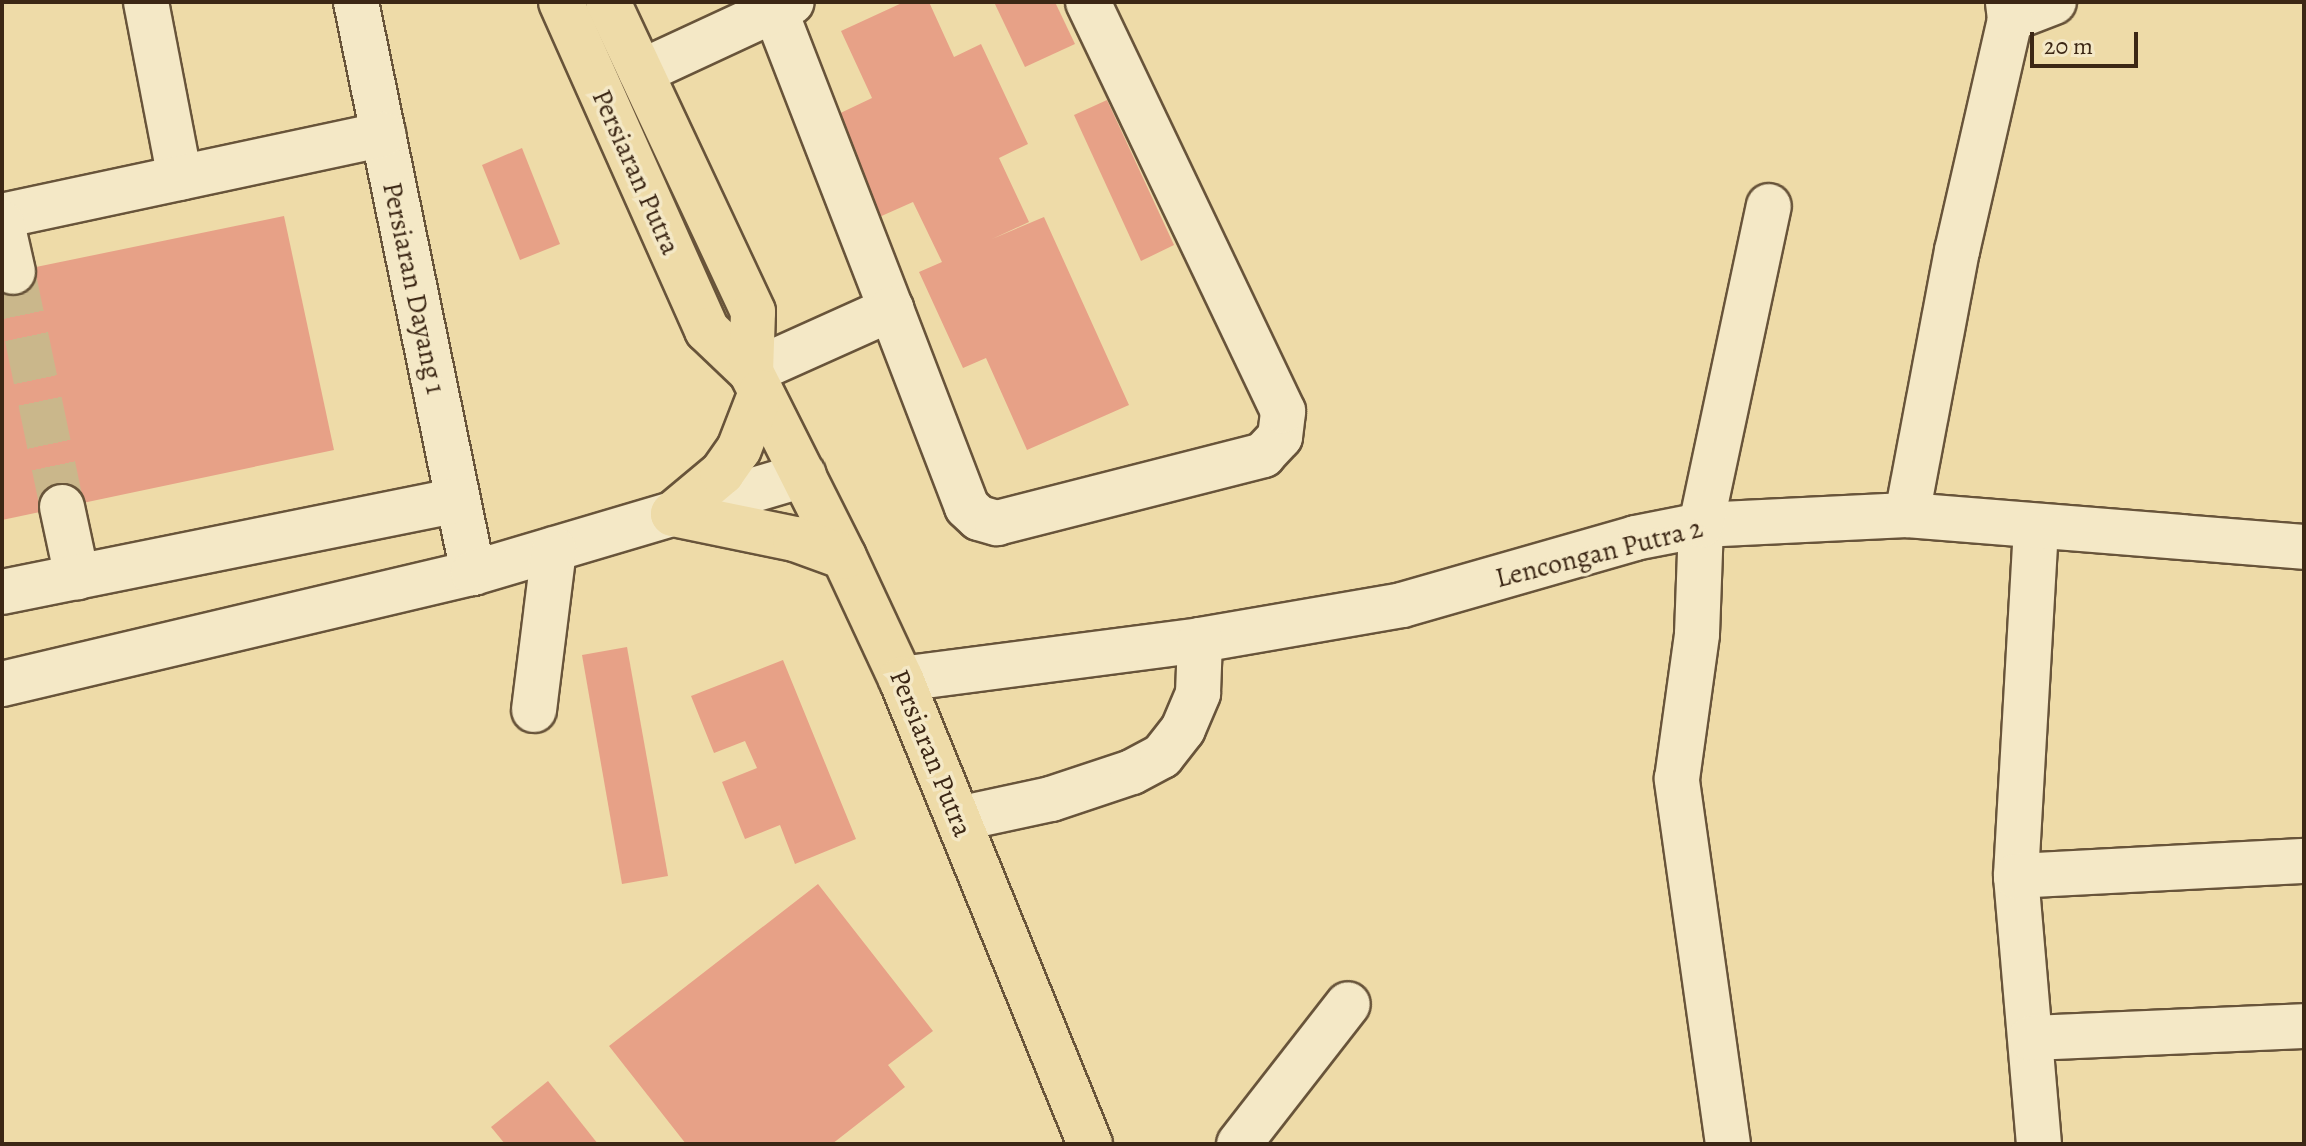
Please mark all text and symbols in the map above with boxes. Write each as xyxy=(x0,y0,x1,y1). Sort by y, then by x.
scale bar xyxy=(2034,16,2142,66)
text: 20 m xyxy=(2044,30,2093,62)
street label: Persiaran Putra xyxy=(585,84,687,260)
street label: Persiaran Dayang 1 xyxy=(375,179,453,397)
street label: Lencongan Putra 2 xyxy=(1492,511,1706,595)
street label: Persiaran Putra xyxy=(882,665,980,841)

